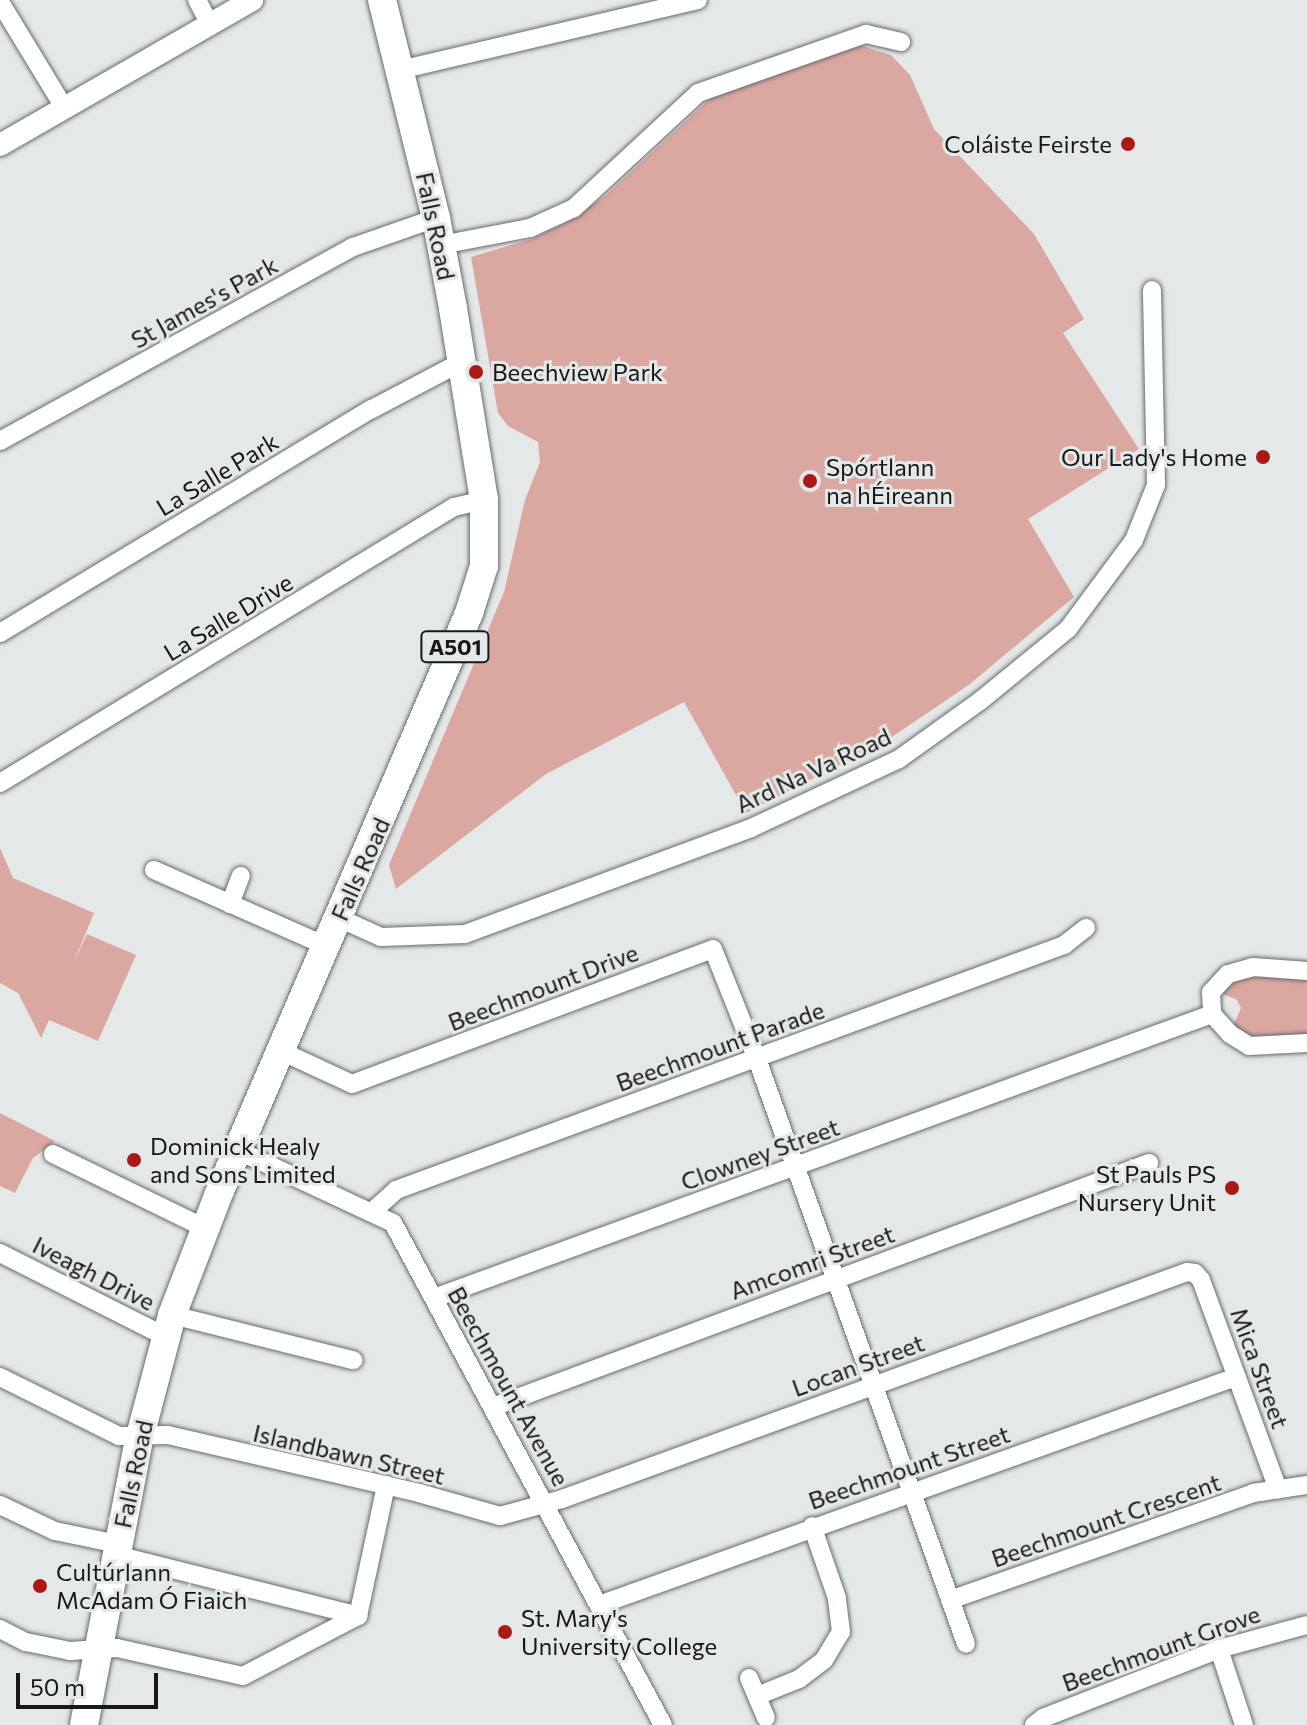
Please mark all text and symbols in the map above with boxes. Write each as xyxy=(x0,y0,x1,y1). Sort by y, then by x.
place label: Coláiste Feirste xyxy=(944,130,1112,158)
marker: Coláiste Feirste xyxy=(1119,135,1137,153)
street label: Falls Road xyxy=(411,169,461,283)
street label: St James's Park xyxy=(126,250,282,354)
place label: Beechview Park xyxy=(492,358,663,386)
marker: Beechview Park xyxy=(467,363,485,381)
street label: La Salle Park xyxy=(151,426,283,522)
place label: Our Lady's Home xyxy=(1061,443,1247,471)
marker: Our Lady's Home xyxy=(1254,448,1272,466)
place label: Spórtlann na hÉireann xyxy=(826,453,953,509)
marker: Spórtlann na hÉireann xyxy=(801,472,819,490)
street label: La Salle Drive xyxy=(158,567,298,667)
road number: A501 xyxy=(419,629,491,665)
street label: Ard Na Va Road xyxy=(731,721,895,819)
street label: Falls Road xyxy=(325,813,395,925)
street label: Beechmount Drive xyxy=(444,937,642,1037)
street label: Beechmount Parade xyxy=(612,995,828,1097)
street label: Clowney Street xyxy=(677,1112,843,1196)
place label: Dominick Healy and Sons Limited xyxy=(150,1132,336,1188)
marker: Dominick Healy and Sons Limited xyxy=(125,1151,143,1169)
place label: St Pauls PS Nursery Unit xyxy=(1078,1160,1216,1216)
marker: St Pauls PS Nursery Unit xyxy=(1223,1179,1241,1197)
street label: Amcomri Street xyxy=(726,1219,898,1305)
street label: Iveagh Drive xyxy=(28,1230,160,1316)
street label: Beechmount Avenue xyxy=(442,1281,576,1491)
street label: Mica Street xyxy=(1225,1304,1295,1432)
street label: Locan Street xyxy=(788,1328,928,1402)
street label: Falls Road xyxy=(108,1417,158,1531)
street label: Islandbawn Street xyxy=(250,1418,448,1490)
street label: Beechmount Street xyxy=(804,1419,1014,1515)
street label: Beechmount Crescent xyxy=(988,1467,1224,1573)
place label: Cultúrlann McAdam Ó Fiaich xyxy=(56,1558,247,1614)
marker: Cultúrlann McAdam Ó Fiaich xyxy=(31,1577,49,1595)
street label: Beechmount Grove xyxy=(1058,1599,1264,1697)
place label: St. Mary's University College xyxy=(521,1604,717,1660)
marker: St. Mary's University College xyxy=(496,1623,514,1641)
scale bar xyxy=(20,1657,162,1707)
text: 50 m xyxy=(30,1672,85,1701)

